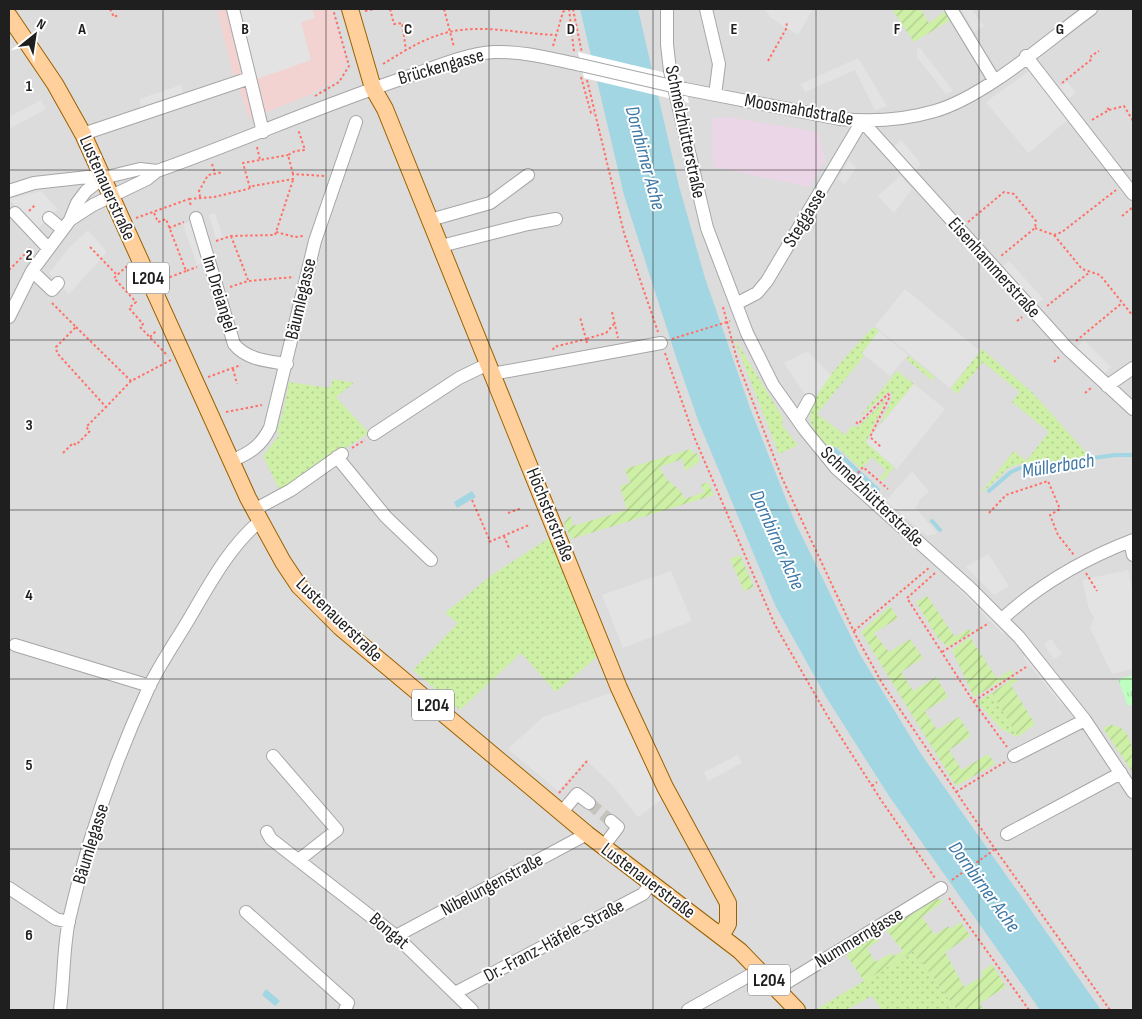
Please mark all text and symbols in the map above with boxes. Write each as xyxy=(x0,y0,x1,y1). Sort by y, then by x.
north arrow xyxy=(10,10,60,60)
text: N xyxy=(34,15,49,33)
text: A xyxy=(77,20,86,39)
text: B xyxy=(241,20,249,39)
text: C xyxy=(404,20,412,39)
text: D xyxy=(567,20,575,39)
text: E xyxy=(731,20,738,39)
text: F xyxy=(894,20,901,39)
text: G xyxy=(1056,20,1064,39)
street label: Brückengasse xyxy=(396,44,486,90)
street label: Schmelzhütterstraße xyxy=(660,64,710,200)
text: 1 xyxy=(26,77,33,96)
street label: Moosmahdstraße xyxy=(743,89,855,131)
water label: Dornbirner Ache xyxy=(620,103,670,213)
street label: Lustenauerstraße xyxy=(74,132,140,244)
street label: Steggasse xyxy=(778,184,832,252)
street label: Eisenhammerstraße xyxy=(943,213,1045,323)
text: 2 xyxy=(25,246,33,265)
street label: Im Dreiangel xyxy=(196,253,242,335)
street label: Bäumlegasse xyxy=(280,256,322,342)
road number: L204 xyxy=(127,262,169,294)
text: 3 xyxy=(25,416,33,435)
street label: Schmelzhütterstraße xyxy=(815,442,929,552)
water label: Müllerbach xyxy=(1020,448,1096,484)
street label: Höchsterstraße xyxy=(521,465,579,565)
water label: Dornbirner Ache xyxy=(744,486,810,594)
street label: Lustenauerstraße xyxy=(291,573,387,667)
text: 4 xyxy=(25,586,33,605)
road number: L204 xyxy=(412,690,454,720)
text: 5 xyxy=(25,756,33,775)
street label: Bäumlegasse xyxy=(68,801,114,887)
water label: Dornbirner Ache xyxy=(943,837,1025,937)
street label: Lustenauerstraße xyxy=(596,838,700,924)
street label: Nibelungenstraße xyxy=(437,848,547,922)
street label: Dr.-Franz-Häfele-Straße xyxy=(480,894,628,988)
street label: Nummerngasse xyxy=(811,903,907,973)
street label: Bongat xyxy=(364,908,414,954)
text: 6 xyxy=(25,926,33,945)
road number: L204 xyxy=(748,964,790,996)

